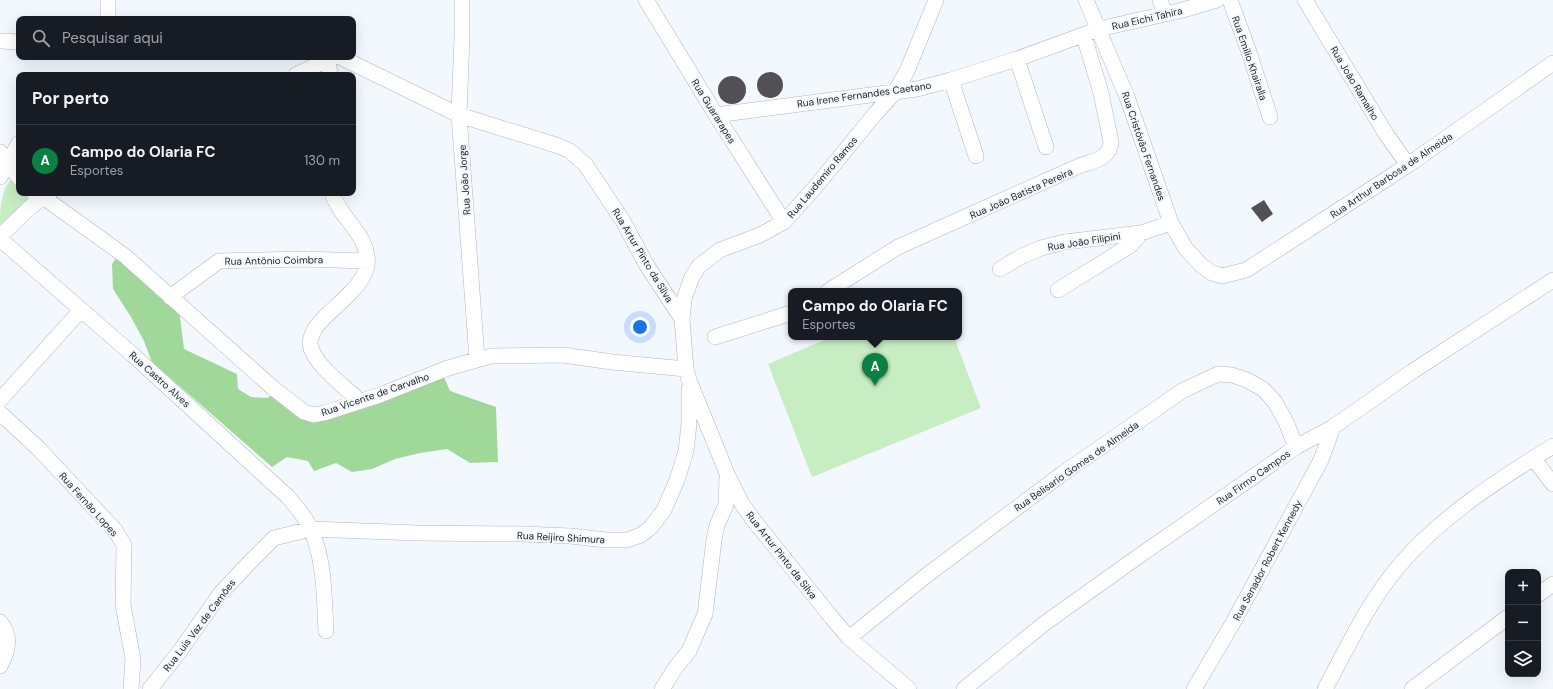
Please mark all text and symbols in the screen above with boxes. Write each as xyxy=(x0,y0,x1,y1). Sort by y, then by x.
street label: Rua Eichi Tahira xyxy=(1111,4,1184,33)
street label: Rua Emilio Khairalla xyxy=(1229,14,1270,102)
search box xyxy=(16,16,356,60)
icon: search xyxy=(30,27,52,49)
text: Pesquisar aqui xyxy=(62,28,163,48)
street label: Rua João Ramalho xyxy=(1327,44,1382,123)
street label: Rua Guararapes xyxy=(689,77,739,146)
street label: Rua Irene Fernandes Caetano xyxy=(796,79,932,110)
text: Por perto xyxy=(32,87,109,109)
street label: Rua Cristóvão Fernandes xyxy=(1119,90,1168,203)
street label: Rua Arthur Barbosa de Almeida xyxy=(1328,130,1455,221)
street label: Rua Laudemiro Ramos xyxy=(784,134,860,221)
text: Campo do Olaria FC xyxy=(70,142,216,162)
street label: Rua João Jorge xyxy=(456,144,473,215)
text: A xyxy=(40,152,50,169)
text: 130 m xyxy=(304,152,340,169)
text: Esportes xyxy=(70,162,123,179)
street label: Rua João Batista Pereira xyxy=(968,165,1075,222)
street label: Rua Artur Pinto da Silva xyxy=(609,206,676,305)
street label: Rua João Filipini xyxy=(1047,229,1122,254)
street label: Rua Antônio Coimbra xyxy=(225,253,323,268)
popup xyxy=(788,288,962,340)
text: Campo do Olaria FC xyxy=(802,296,948,316)
text: Esportes xyxy=(802,316,856,333)
your location xyxy=(630,317,650,337)
street label: Rua Castro Alves xyxy=(126,349,193,410)
pin: A xyxy=(862,353,888,386)
street label: Rua Vicente de Carvalho xyxy=(319,370,431,419)
street label: Rua Belisario Gomes de Almeida xyxy=(1011,418,1141,515)
street label: Rua Firmo Campos xyxy=(1214,447,1293,508)
street label: Rua Fernão Lopes xyxy=(56,470,121,539)
street label: Rua Senador Robert Kennedy xyxy=(1230,497,1305,623)
street label: Rua Artur Pinto da Silva xyxy=(743,509,820,602)
street label: Rua Reijiro Shimura xyxy=(517,529,605,546)
map controls xyxy=(1505,569,1541,677)
button: + xyxy=(1505,569,1541,605)
street label: Rua Luis Vaz de Camões xyxy=(160,576,238,674)
button: − xyxy=(1505,605,1541,641)
button: layers xyxy=(1505,641,1541,677)

